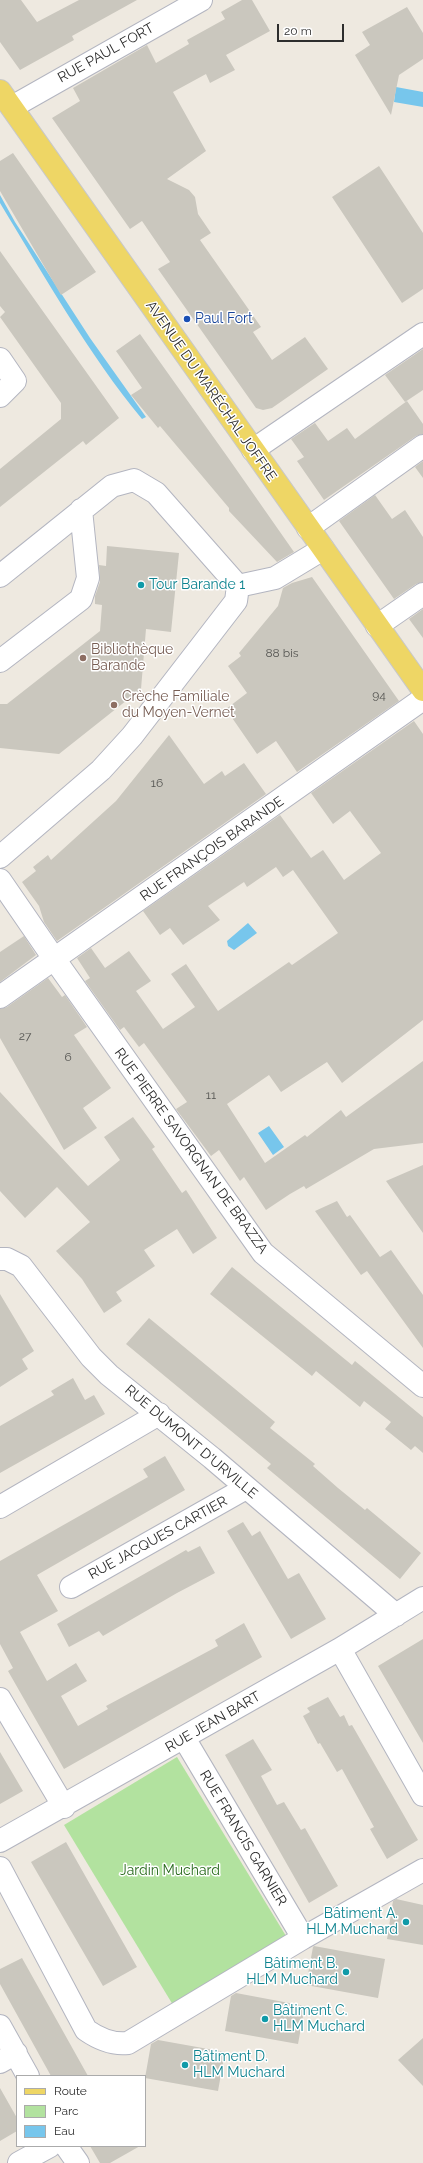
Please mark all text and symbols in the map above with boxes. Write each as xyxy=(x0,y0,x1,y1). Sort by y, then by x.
scale bar xyxy=(279,16,346,42)
street label: RUE PAUL FORT xyxy=(55,20,157,86)
text: 20 m xyxy=(284,24,312,38)
street label: AVENUE DU MARÉCHAL JOFFRE xyxy=(142,298,280,484)
place label: Paul Fort xyxy=(195,311,253,327)
marker: Paul Fort xyxy=(182,314,192,324)
place label: Tour Barande 1 xyxy=(149,577,245,593)
marker: Tour Barande 1 xyxy=(136,580,146,590)
place label: Bibliothèque Barande xyxy=(91,642,173,674)
house number: 88 bis xyxy=(265,646,299,660)
marker: Bibliothèque Barande xyxy=(78,653,88,663)
house number: 94 xyxy=(372,688,386,702)
place label: Crèche Familiale du Moyen-Vernet xyxy=(122,689,235,722)
marker: Crèche Familiale du Moyen-Vernet xyxy=(109,700,119,710)
house number: 16 xyxy=(151,776,163,790)
street label: RUE FRANÇOIS BARANDE xyxy=(137,793,287,905)
house number: 27 xyxy=(19,1029,31,1043)
street label: RUE PIERRE SAVORGNAN DE BRAZZA xyxy=(111,1045,271,1257)
house number: 6 xyxy=(64,1050,72,1064)
house number: 11 xyxy=(206,1088,216,1102)
street label: RUE DUMONT D'URVILLE xyxy=(121,1382,261,1502)
street label: RUE JACQUES CARTIER xyxy=(86,1493,230,1583)
street label: RUE JEAN BART xyxy=(162,1688,264,1756)
street label: RUE FRANCIS GARNIER xyxy=(196,1767,290,1909)
park label: Jardin Muchard xyxy=(120,1863,220,1879)
place label: Bâtiment A. HLM Muchard xyxy=(306,1906,398,1938)
marker: Bâtiment A. HLM Muchard xyxy=(401,1917,411,1927)
place label: Bâtiment B. HLM Muchard xyxy=(246,1956,338,1988)
marker: Bâtiment B. HLM Muchard xyxy=(341,1967,351,1977)
place label: Bâtiment C. HLM Muchard xyxy=(273,2003,365,2036)
marker: Bâtiment C. HLM Muchard xyxy=(260,2014,270,2024)
place label: Bâtiment D. HLM Muchard xyxy=(193,2049,285,2082)
marker: Bâtiment D. HLM Muchard xyxy=(180,2060,190,2070)
legend xyxy=(16,2075,146,2147)
text: Route xyxy=(54,2084,87,2098)
text: Parc xyxy=(54,2104,79,2118)
text: Eau xyxy=(54,2124,75,2138)

